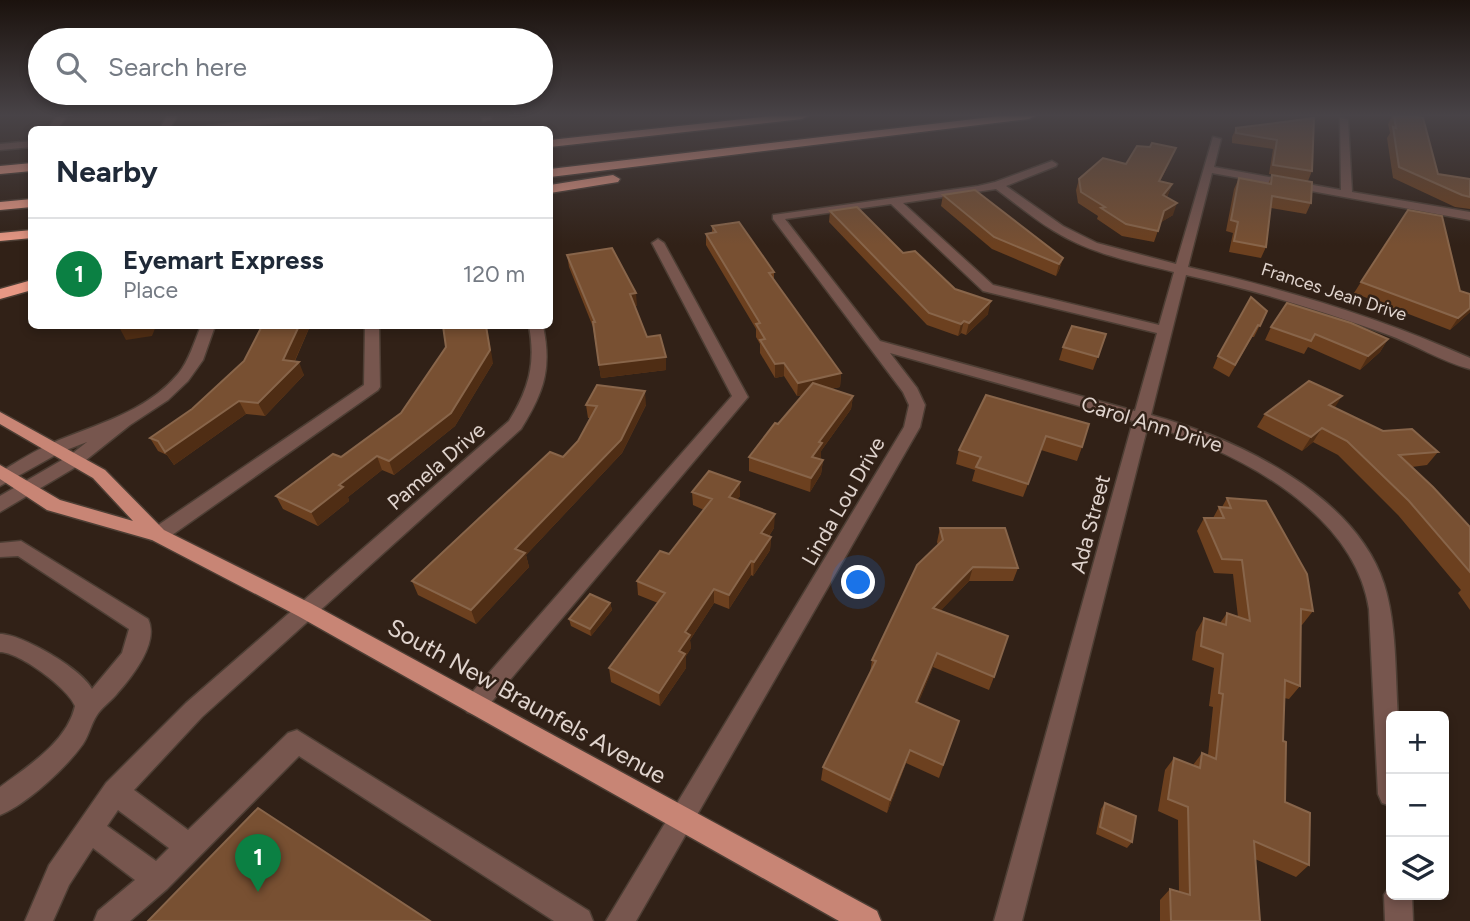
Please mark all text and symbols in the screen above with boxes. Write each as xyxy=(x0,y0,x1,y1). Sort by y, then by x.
search box xyxy=(28,28,553,105)
icon: search xyxy=(52,48,90,86)
text: Search here xyxy=(108,51,247,83)
text: Nearby xyxy=(56,153,158,190)
text: Eyemart Express xyxy=(123,244,324,276)
street label: Frances Jean Drive xyxy=(1258,258,1410,326)
text: 1 xyxy=(74,260,84,288)
text: 120 m xyxy=(463,260,525,288)
text: Place xyxy=(123,276,178,304)
street label: Carol Ann Drive xyxy=(1078,391,1226,457)
street label: Pamela Drive xyxy=(382,417,490,515)
street label: Linda Lou Drive xyxy=(796,432,890,570)
street label: Ada Street xyxy=(1065,472,1115,576)
your location xyxy=(841,565,875,599)
street label: South New Braunfels Avenue xyxy=(383,612,671,790)
map controls xyxy=(1386,711,1449,900)
button: + xyxy=(1386,711,1449,774)
button: − xyxy=(1386,774,1449,837)
pin: 1 xyxy=(235,834,281,892)
button: layers xyxy=(1386,837,1449,900)

